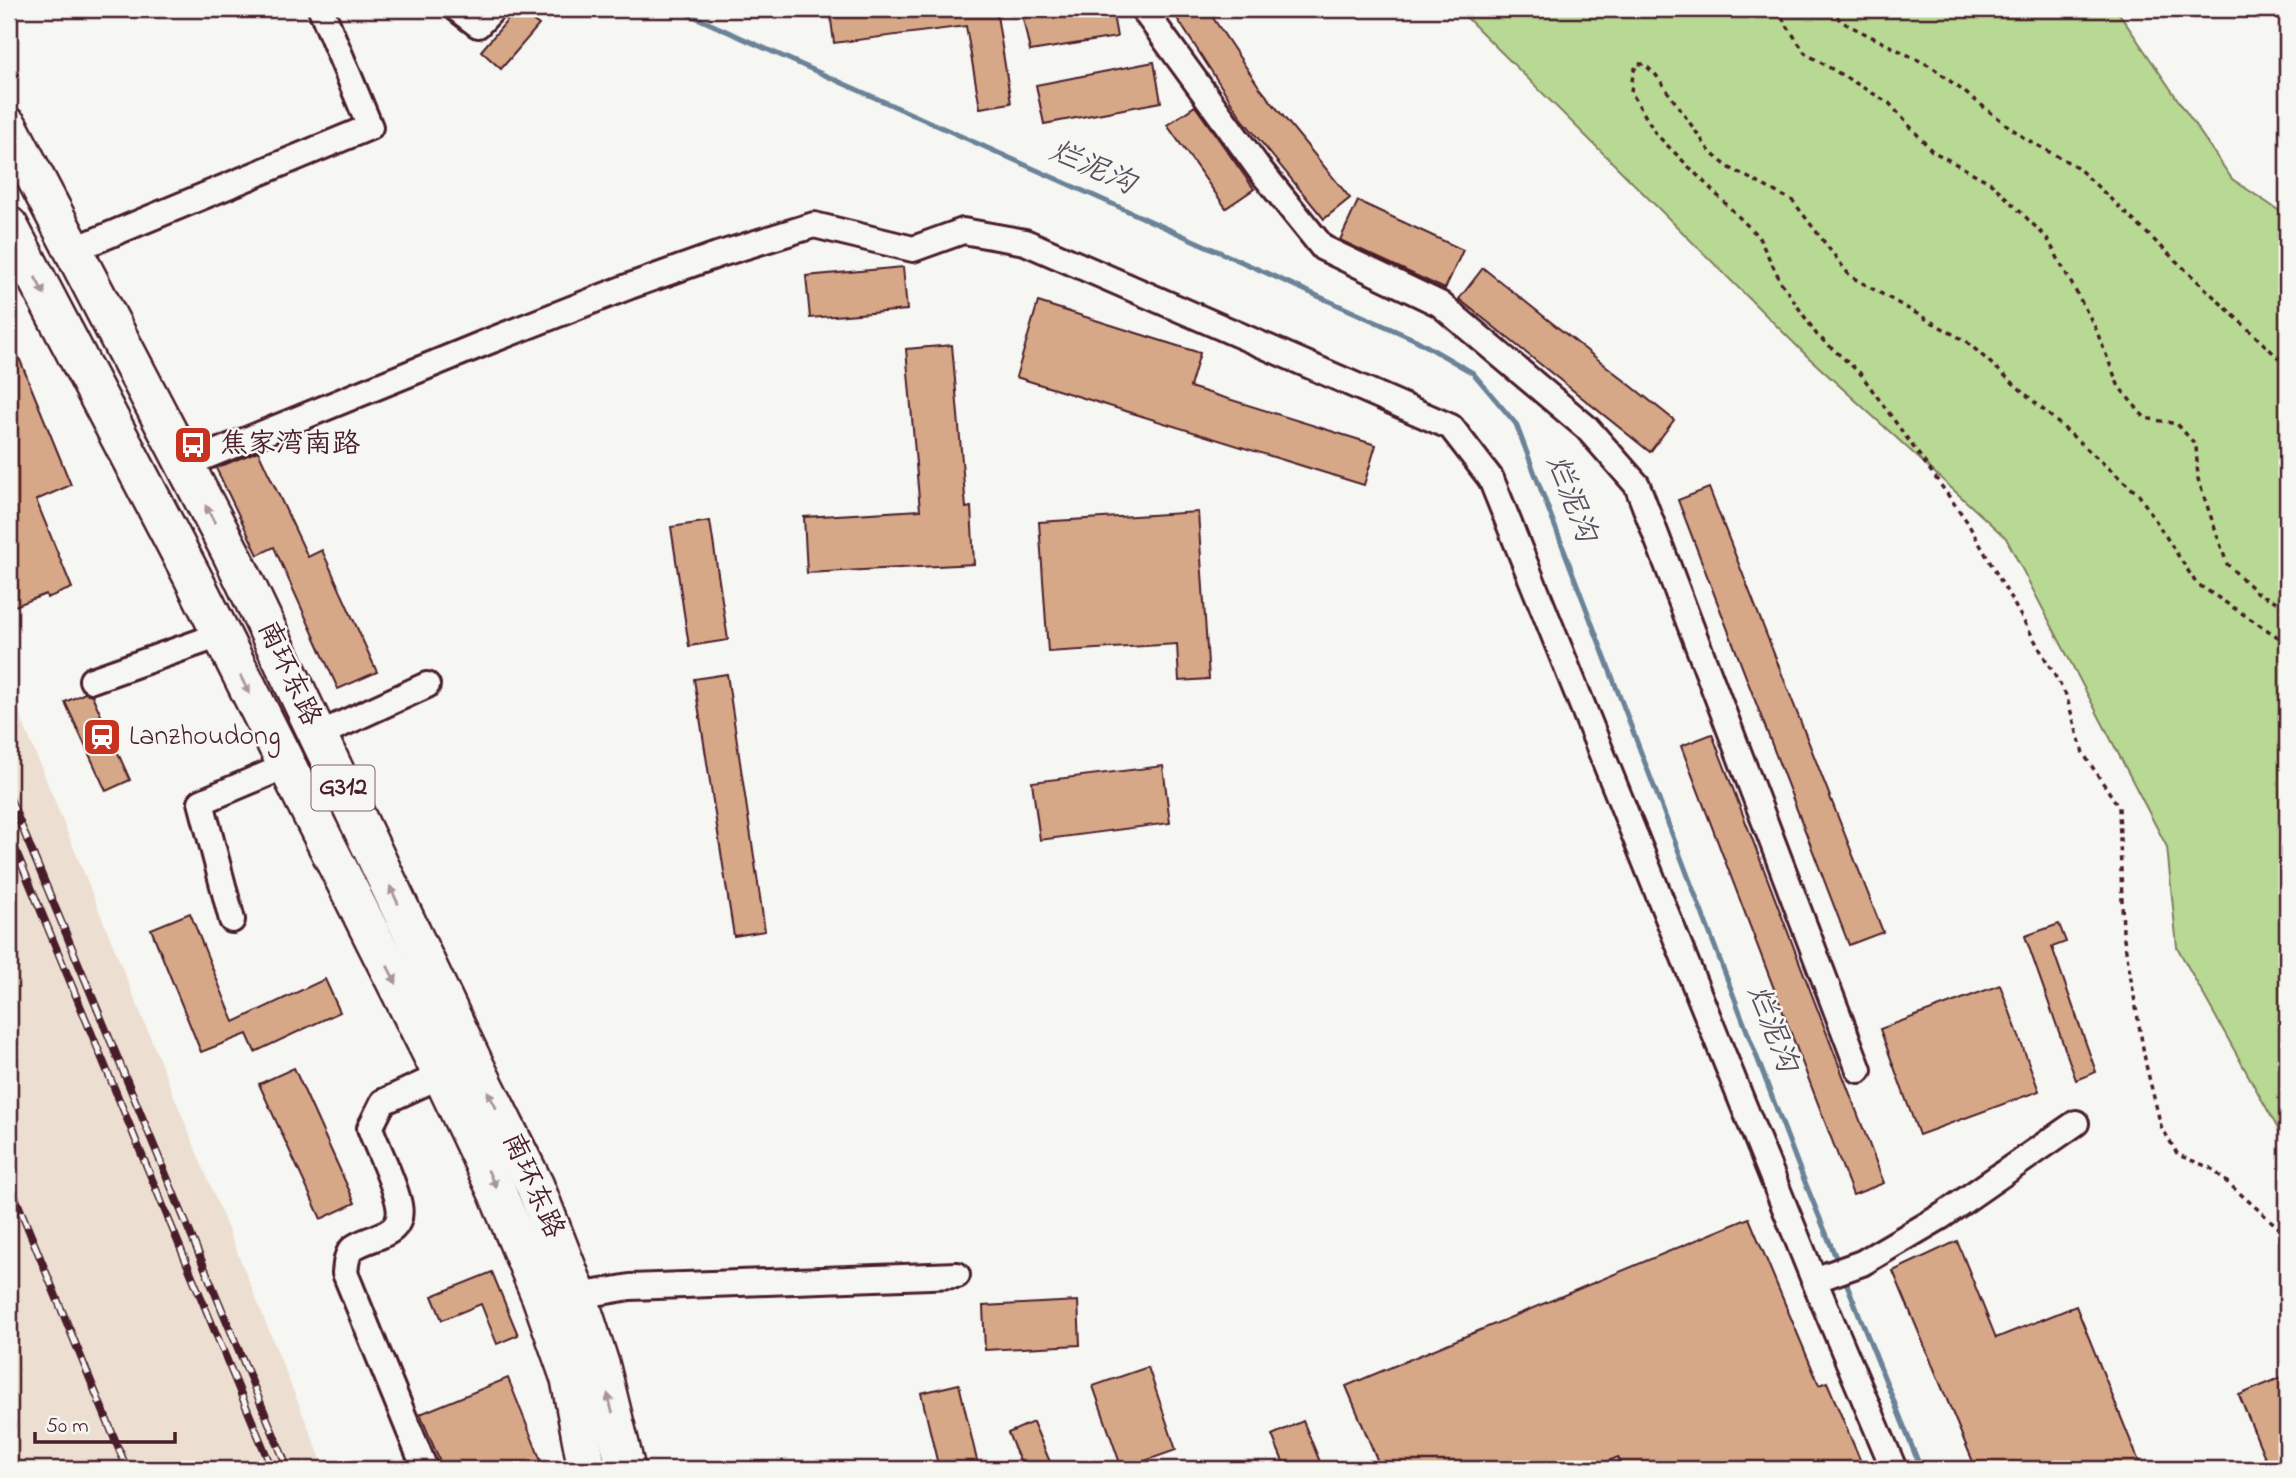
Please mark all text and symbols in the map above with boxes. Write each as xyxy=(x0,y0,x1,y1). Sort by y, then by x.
water label: 烂泥沟 xyxy=(1042,131,1145,209)
one-way arrow xyxy=(35,276,46,296)
bus stop icon: 焦家湾南路 xyxy=(172,424,214,466)
place label: 焦家湾南路 xyxy=(220,425,360,466)
water label: 烂泥沟 xyxy=(1533,449,1608,552)
one-way arrow xyxy=(205,504,216,524)
street label: 南环东路 xyxy=(246,615,330,733)
one-way arrow xyxy=(239,675,250,695)
station icon: Lanzhoudong xyxy=(81,716,123,758)
place label: Lanzhoudong xyxy=(129,717,281,758)
road number: G312 xyxy=(312,766,374,810)
one-way arrow xyxy=(388,885,400,905)
one-way arrow xyxy=(386,965,397,985)
water label: 烂泥沟 xyxy=(1734,979,1809,1082)
one-way arrow xyxy=(487,1090,498,1110)
street label: 南环东路 xyxy=(490,1126,574,1246)
one-way arrow xyxy=(486,1169,497,1190)
one-way arrow xyxy=(604,1392,615,1414)
scale bar xyxy=(35,1401,175,1445)
text: 50 m xyxy=(46,1412,89,1442)

